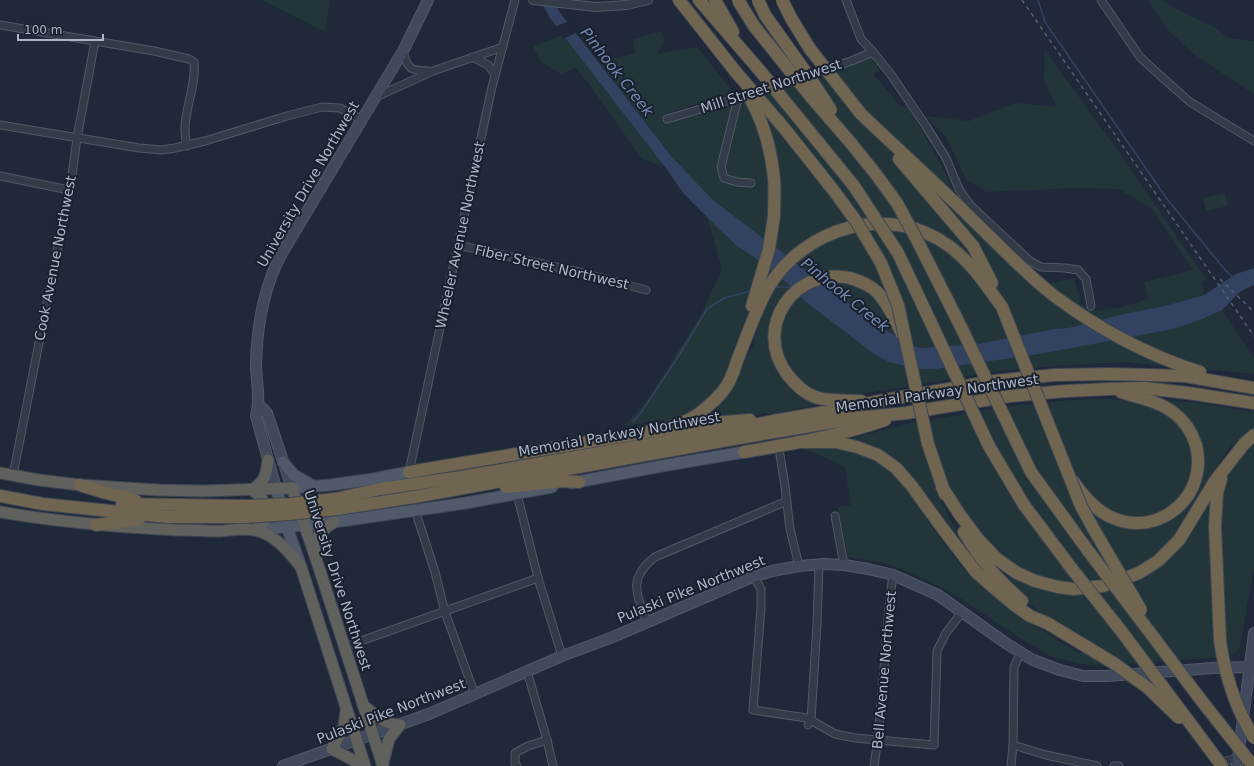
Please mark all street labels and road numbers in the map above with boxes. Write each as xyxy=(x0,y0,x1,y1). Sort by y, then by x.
street label: Mill Street Northwest xyxy=(699,55,844,116)
street label: University Drive Northwest xyxy=(254,98,362,270)
street label: Wheeler Avenue Northwest xyxy=(432,139,488,330)
street label: Cook Avenue Northwest xyxy=(31,174,79,342)
street label: Fiber Street Northwest xyxy=(473,241,631,293)
street label: Memorial Parkway Northwest xyxy=(835,371,1040,415)
street label: Memorial Parkway Northwest xyxy=(517,408,722,460)
street label: University Drive Northwest xyxy=(301,488,375,673)
street label: Pulaski Pike Northwest xyxy=(615,552,768,626)
street label: Bell Avenue Northwest xyxy=(869,590,899,750)
street label: Pulaski Pike Northwest xyxy=(314,675,468,747)

